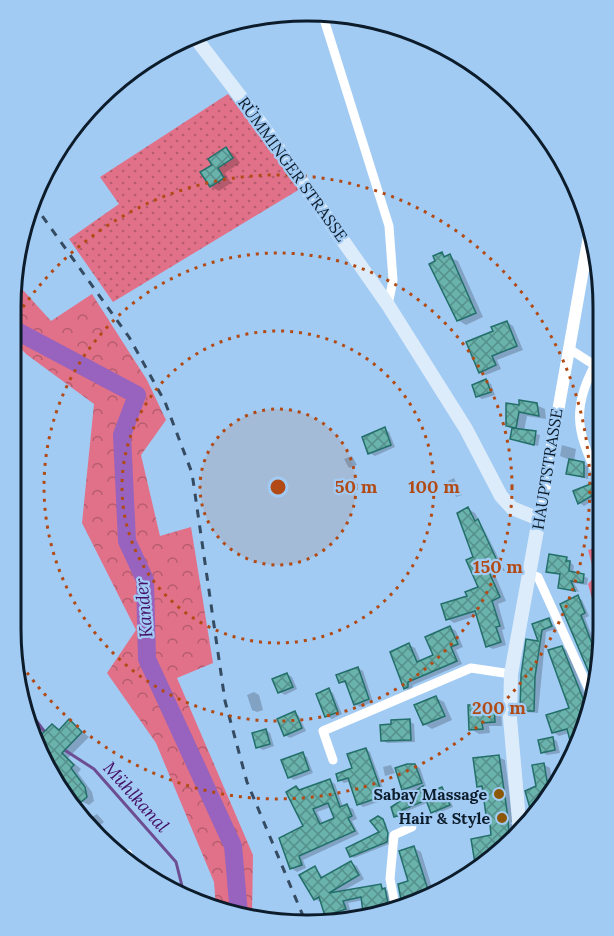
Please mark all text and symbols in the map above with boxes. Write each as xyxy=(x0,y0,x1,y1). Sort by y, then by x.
street label: RÜMMINGER STRASSE xyxy=(234,93,352,245)
street label: HAUPTSTRASSE xyxy=(528,407,566,531)
text: 50 m xyxy=(335,475,378,498)
text: 100 m xyxy=(408,475,460,498)
centre of rings xyxy=(268,477,288,497)
text: 150 m xyxy=(473,555,523,578)
water label: Kander xyxy=(129,577,158,639)
text: 200 m xyxy=(472,696,526,719)
water label: Mühlkanal xyxy=(98,756,174,837)
place label: Sabay Massage xyxy=(374,784,487,804)
marker: Sabay Massage xyxy=(492,787,506,801)
place label: Hair & Style xyxy=(398,808,490,828)
marker: Hair & Style xyxy=(495,811,509,825)

